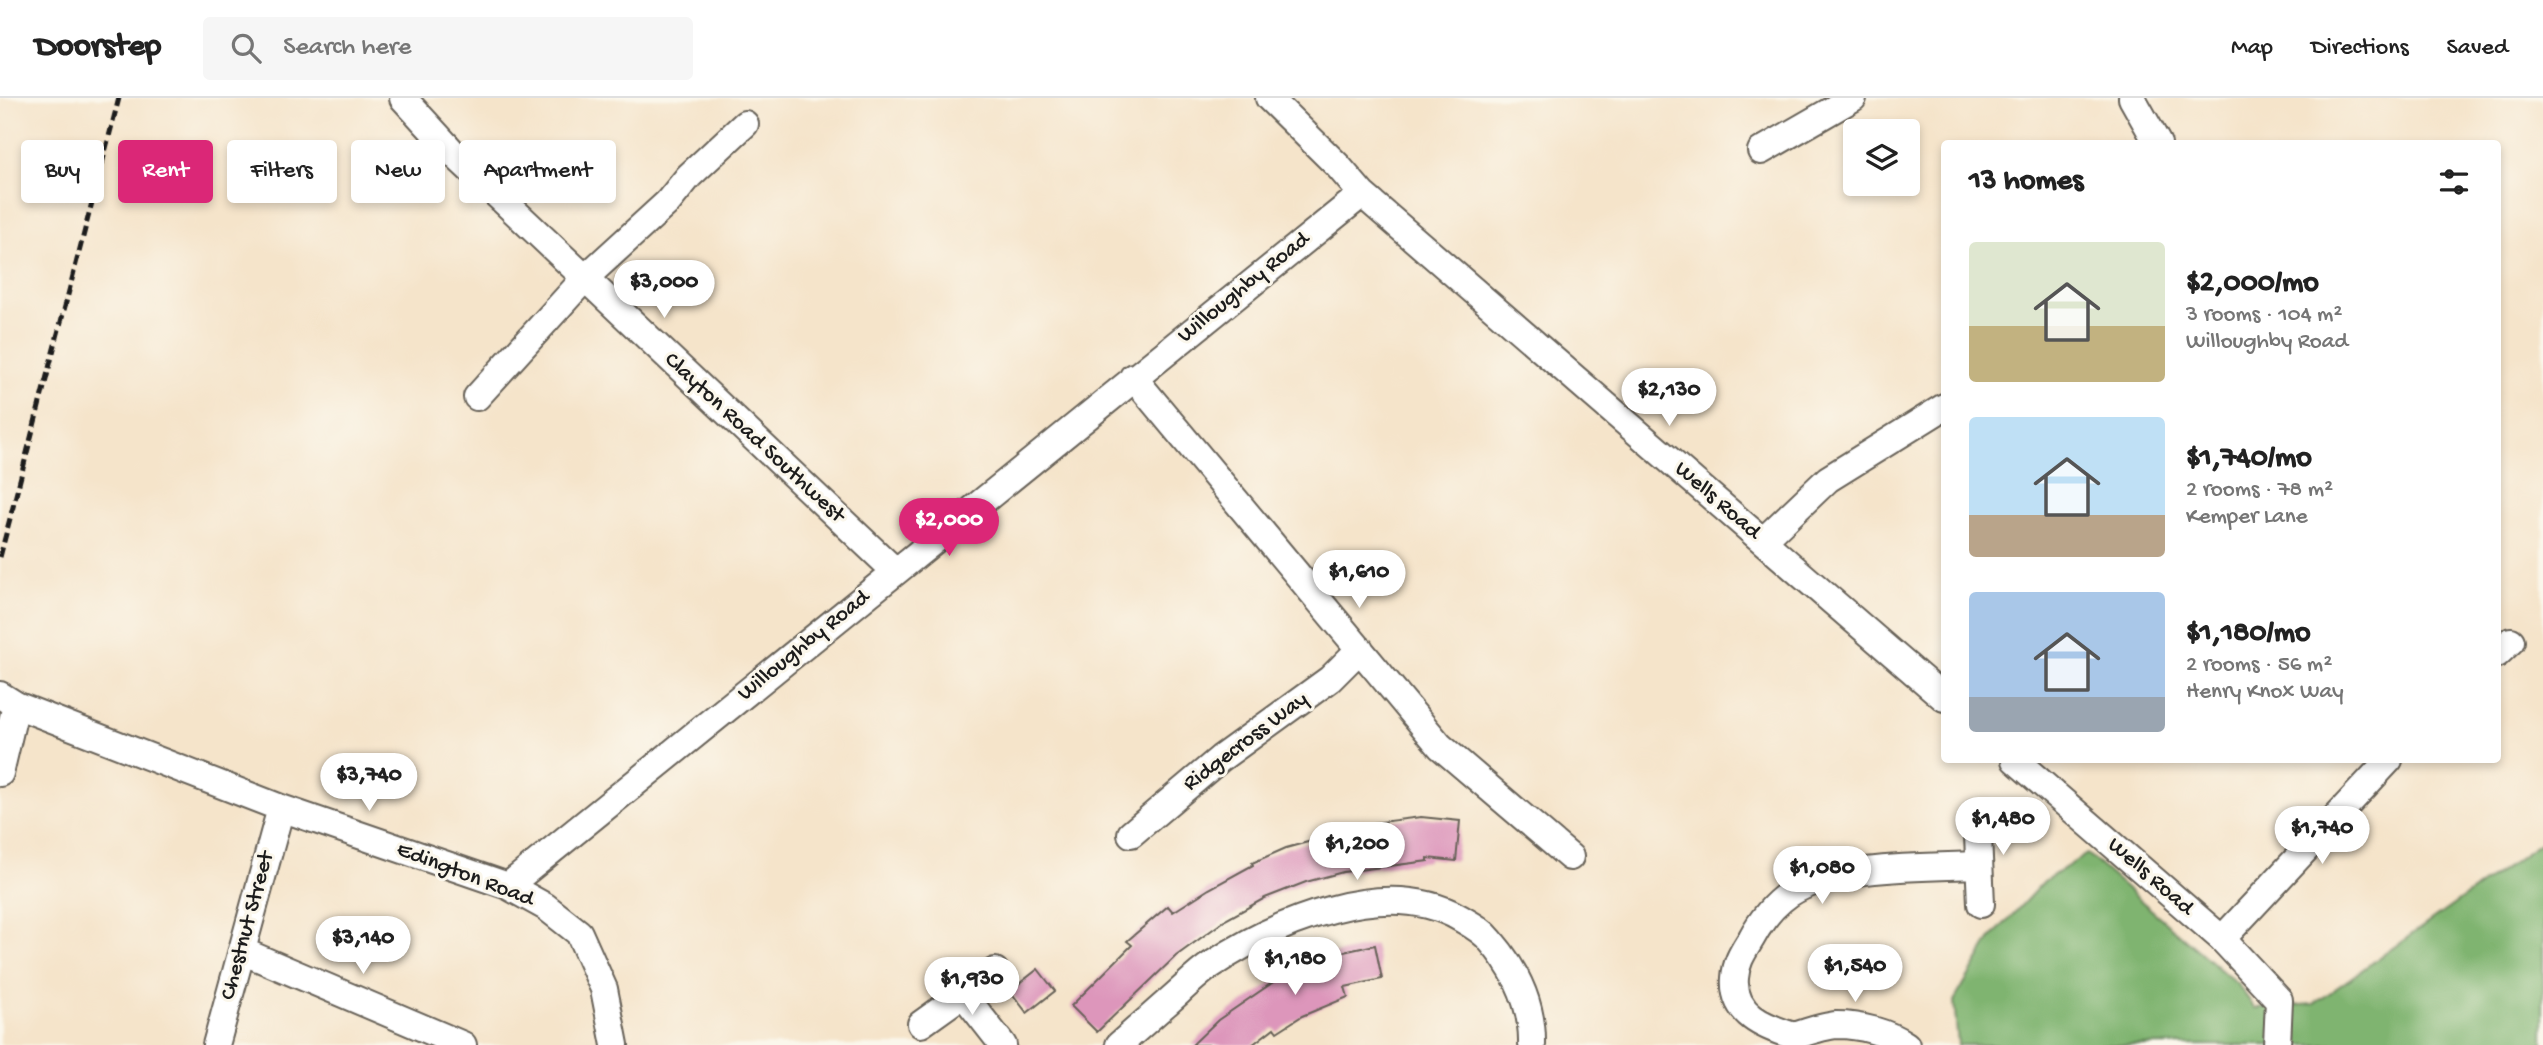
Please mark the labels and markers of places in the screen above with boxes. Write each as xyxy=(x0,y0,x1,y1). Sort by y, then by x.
pin: $3,000 xyxy=(607,260,721,320)
pin: $2,130 xyxy=(1612,368,1726,428)
pin: $2,000 xyxy=(892,498,1006,558)
pin: $1,610 xyxy=(1302,550,1416,610)
pin: $3,740 xyxy=(312,754,426,813)
pin: $1,480 xyxy=(1946,798,2060,857)
pin: $1,740 xyxy=(2265,806,2379,866)
pin: $1,200 xyxy=(1300,822,1414,882)
pin: $1,080 xyxy=(1765,846,1879,906)
pin: $3,140 xyxy=(306,916,420,976)
pin: $1,180 xyxy=(1238,937,1352,997)
pin: $1,540 xyxy=(1798,944,1912,1004)
pin: $1,930 xyxy=(915,958,1029,1017)

